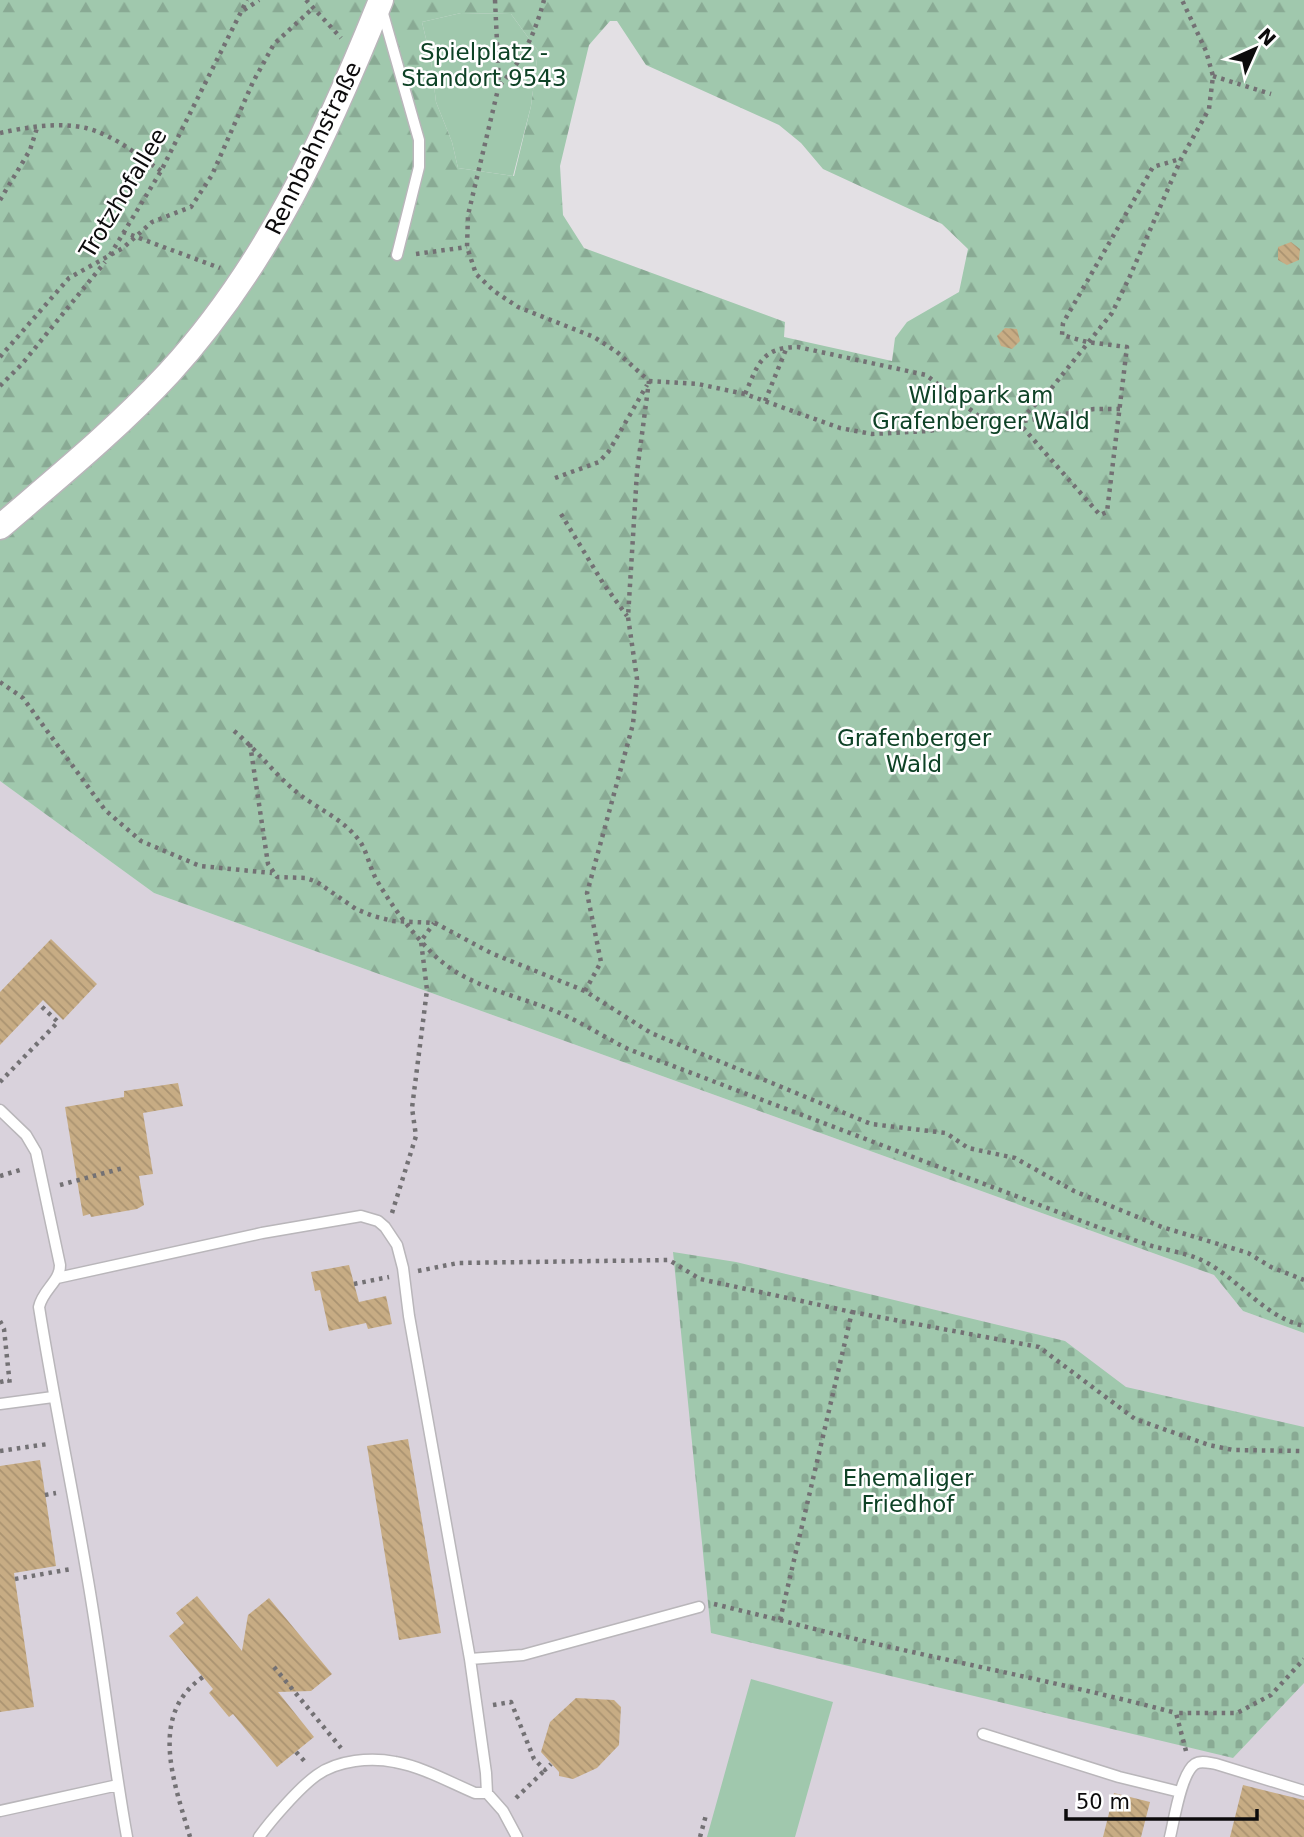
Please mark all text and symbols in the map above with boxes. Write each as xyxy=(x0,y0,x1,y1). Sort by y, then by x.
north arrow xyxy=(1220,14,1290,84)
text: N xyxy=(1254,24,1280,50)
park label: Spielplatz - Standort 9543 xyxy=(401,39,567,91)
street label: Rennbahnstraße xyxy=(260,57,366,239)
street label: Trotzhofallee xyxy=(74,123,172,263)
park label: Wildpark am Grafenberger Wald xyxy=(872,382,1090,434)
park label: Grafenberger Wald xyxy=(837,725,992,777)
park label: Ehemaliger Friedhof xyxy=(843,1465,974,1517)
scale bar xyxy=(1066,1778,1257,1822)
text: 50 m xyxy=(1076,1790,1130,1814)

